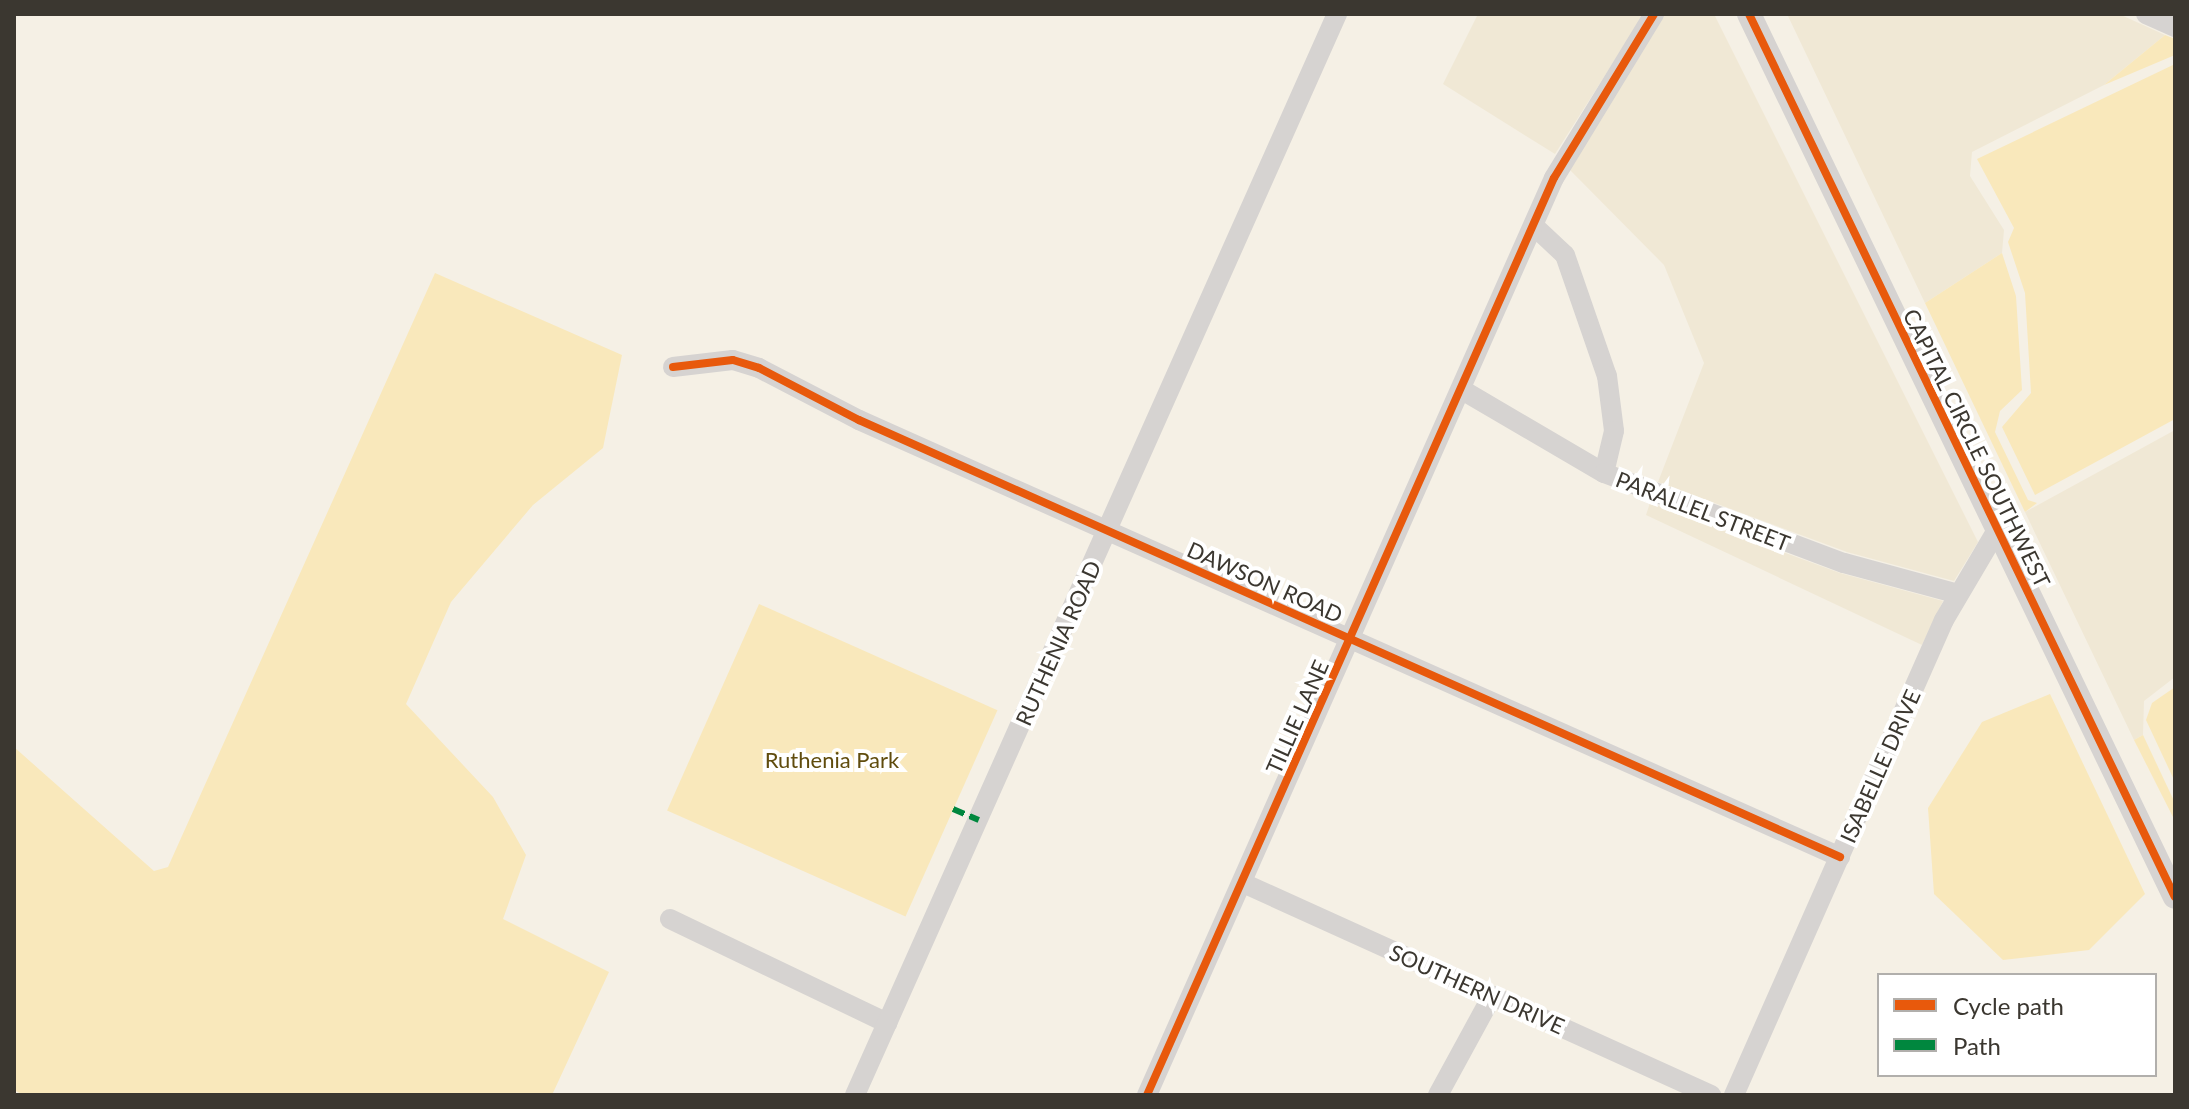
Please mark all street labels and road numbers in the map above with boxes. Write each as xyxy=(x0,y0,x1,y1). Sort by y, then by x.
street label: CAPITAL CIRCLE SOUTHWEST xyxy=(1898,304,2056,592)
street label: PARALLEL STREET xyxy=(1612,466,1794,556)
street label: DAWSON ROAD xyxy=(1183,536,1347,628)
street label: RUTHENIA ROAD xyxy=(1010,556,1106,730)
street label: TILLIE LANE xyxy=(1260,656,1334,778)
street label: ISABELLE DRIVE xyxy=(1834,685,1926,847)
street label: SOUTHERN DRIVE xyxy=(1385,939,1569,1039)

